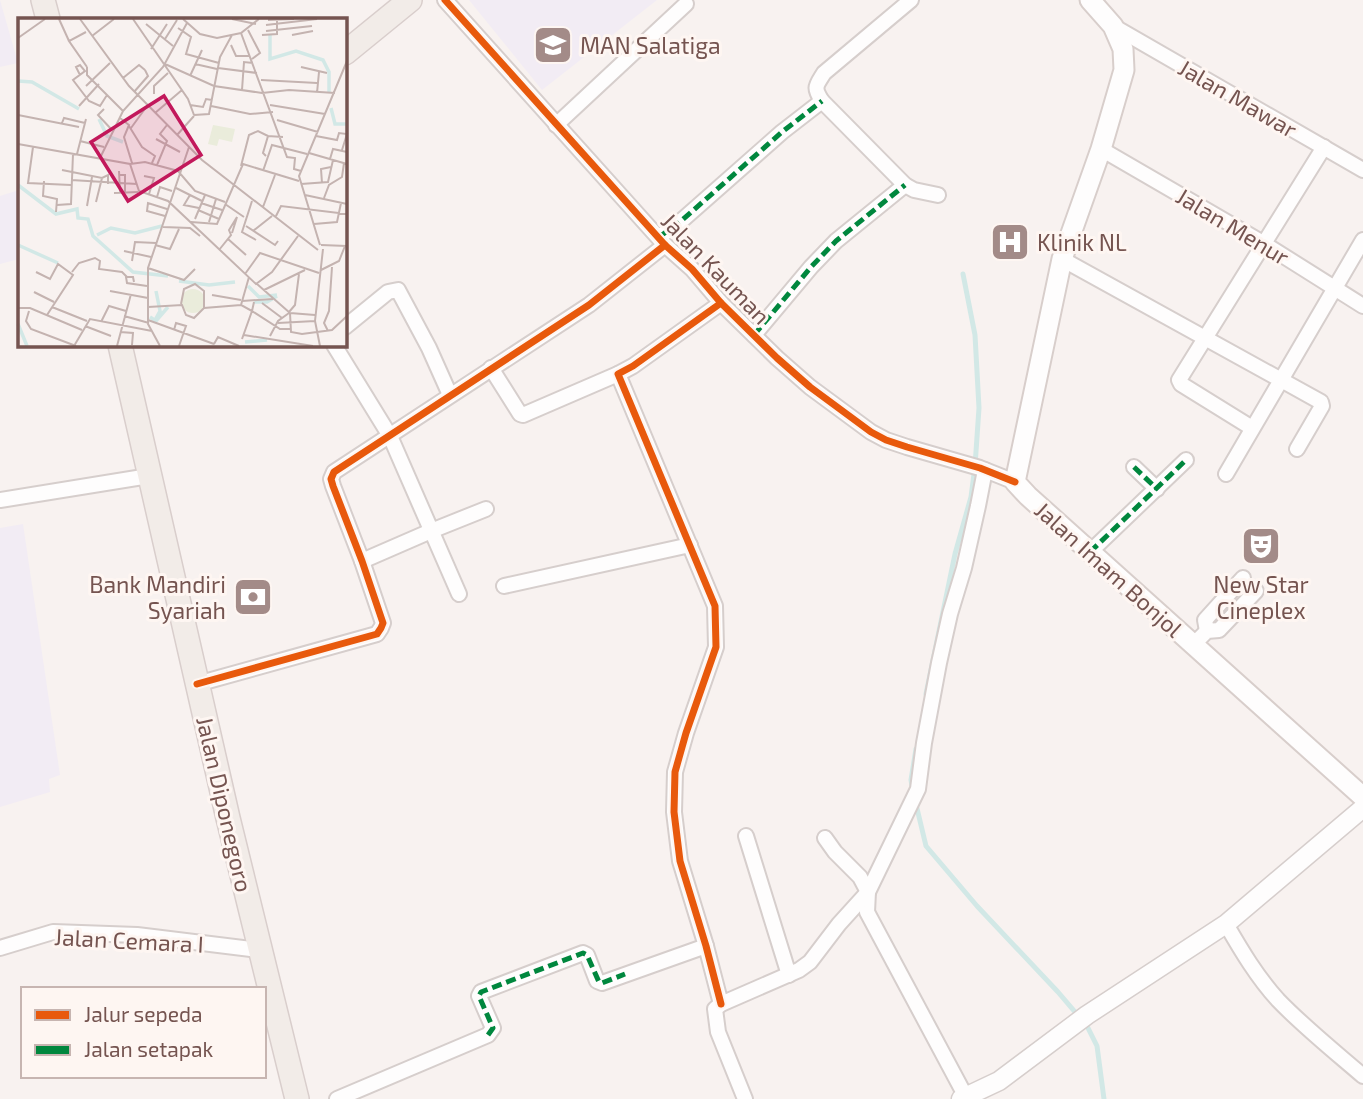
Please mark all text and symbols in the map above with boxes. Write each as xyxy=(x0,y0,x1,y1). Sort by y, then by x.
inset map xyxy=(18,18,346,346)
school or university icon: MAN Salatiga xyxy=(532,24,574,66)
place label: MAN Salatiga xyxy=(580,31,721,59)
street label: Jalan Mawar xyxy=(1174,53,1302,143)
street label: Jalan Menur xyxy=(1172,181,1294,271)
street label: Jalan Kauman xyxy=(656,207,776,329)
hospital icon: Klinik NL xyxy=(989,221,1031,263)
place label: Klinik NL xyxy=(1037,228,1127,256)
street label: Jalan Imam Bonjol xyxy=(1029,495,1189,643)
theatre icon: New Star Cineplex xyxy=(1240,525,1282,567)
place label: Bank Mandiri Syariah xyxy=(89,570,226,624)
place label: New Star Cineplex xyxy=(1213,570,1309,624)
bank icon: Bank Mandiri Syariah xyxy=(232,576,274,618)
street label: Jalan Diponegoro xyxy=(191,713,259,895)
street label: Jalan Cemara I xyxy=(54,922,204,958)
legend xyxy=(21,987,266,1078)
text: Jalur sepeda xyxy=(84,1001,203,1026)
text: Jalan setapak xyxy=(84,1036,214,1061)

